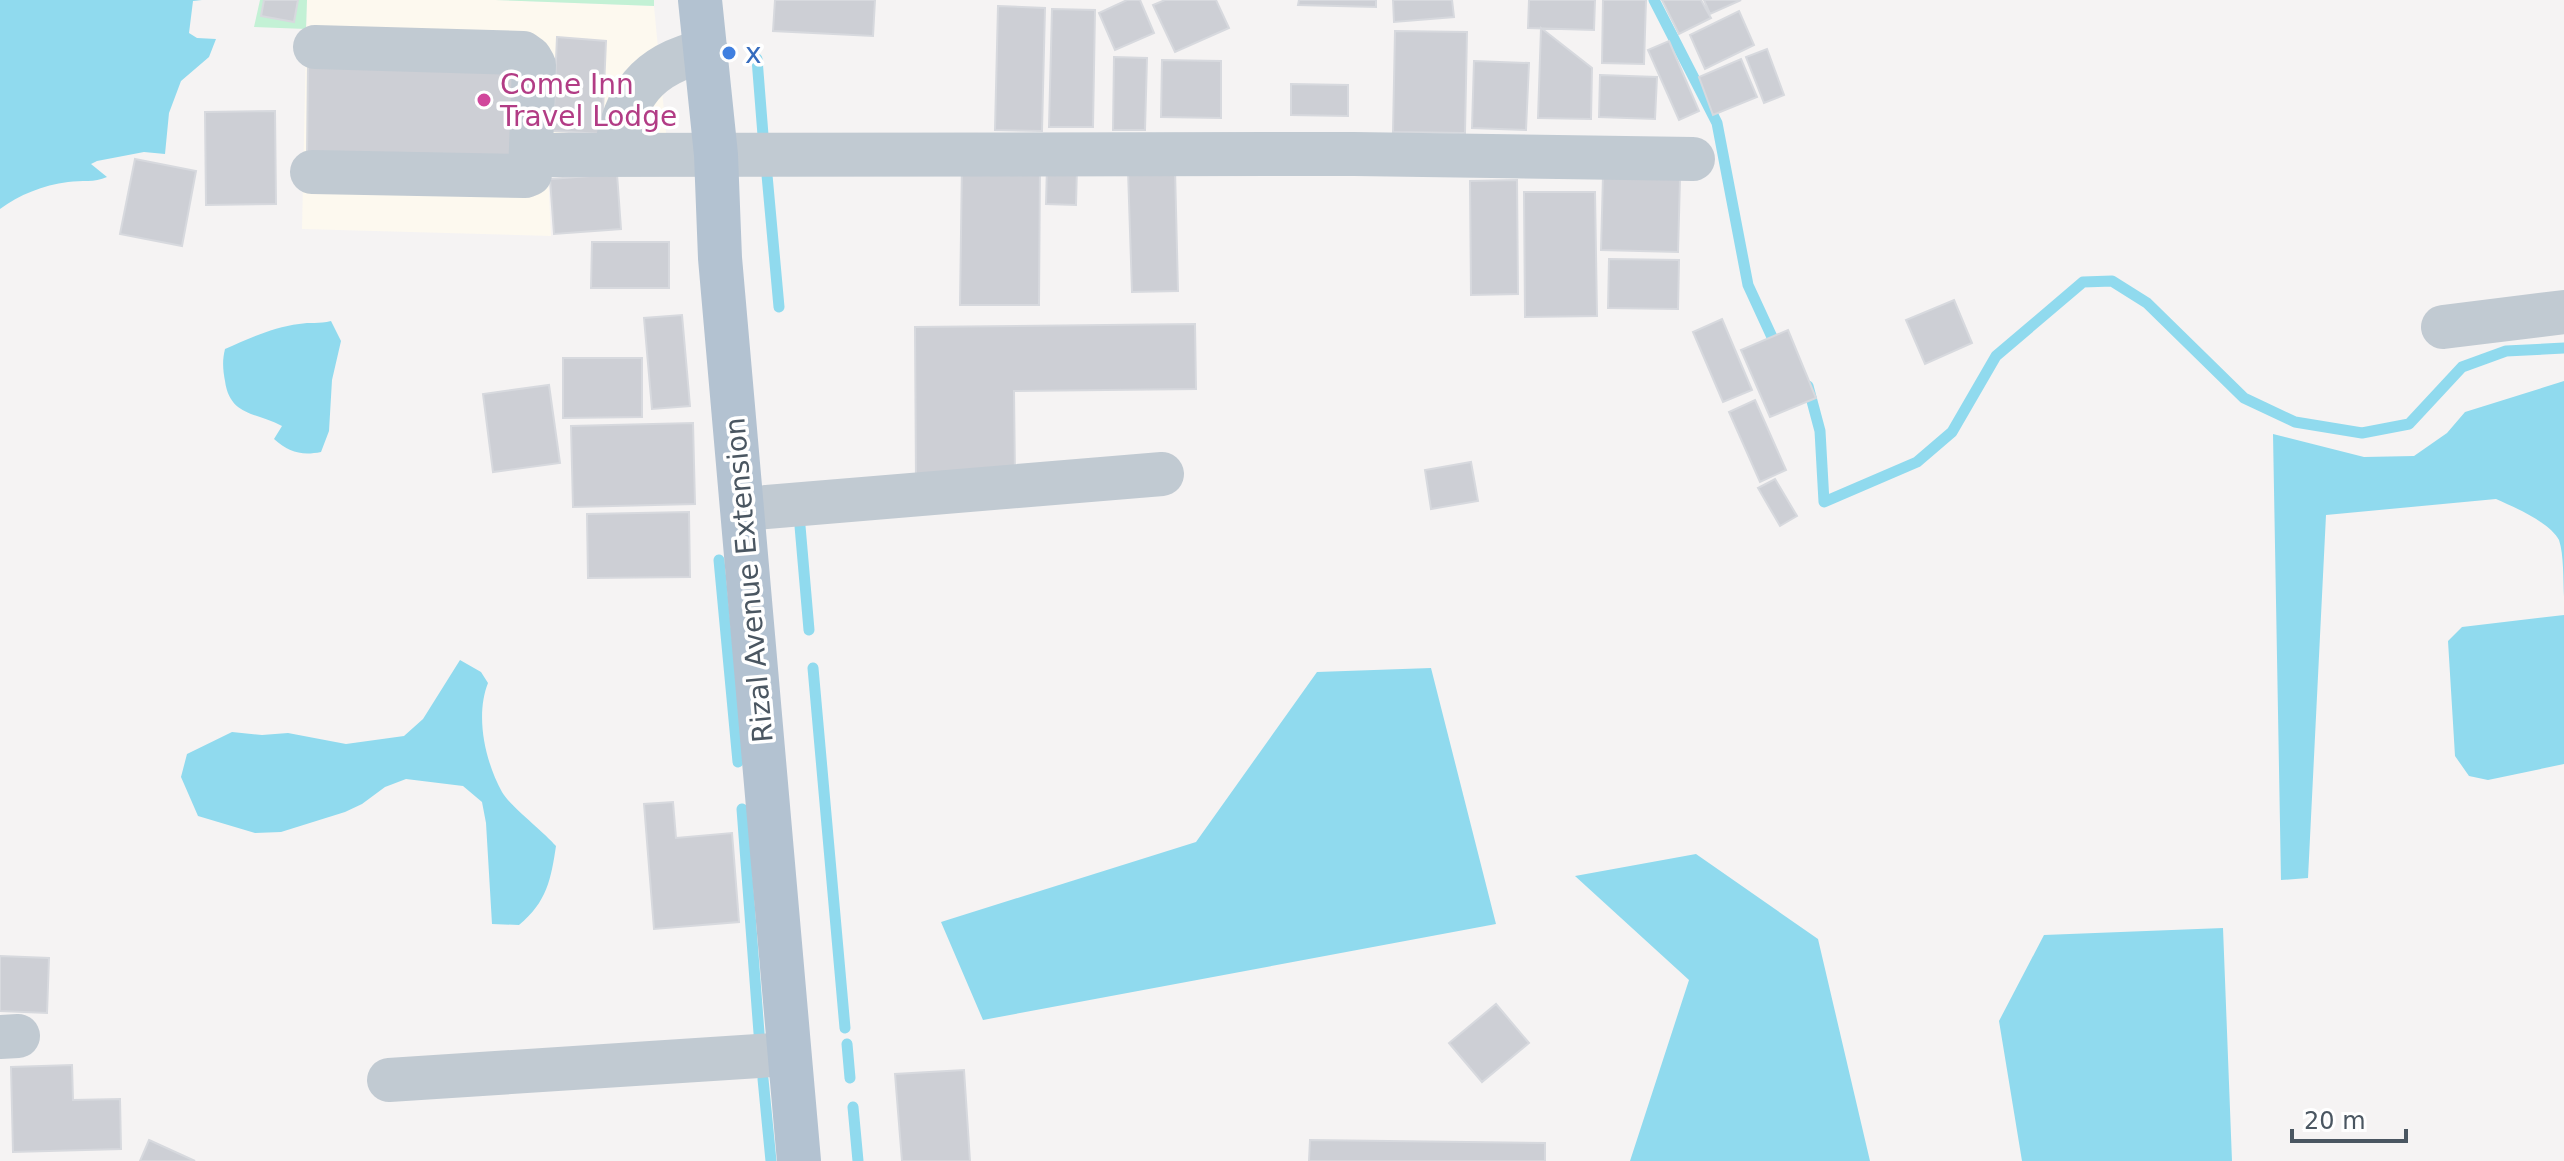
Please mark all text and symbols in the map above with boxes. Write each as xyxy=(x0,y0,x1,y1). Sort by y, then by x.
place label: x xyxy=(745,37,762,70)
marker: x xyxy=(720,44,738,62)
place label: Come Inn Travel Lodge xyxy=(499,68,677,133)
marker: Come Inn Travel Lodge xyxy=(475,91,493,109)
street label: Rizal Avenue Extension xyxy=(718,416,780,744)
scale bar xyxy=(2292,1093,2406,1143)
text: 20 m xyxy=(2304,1107,2366,1135)

